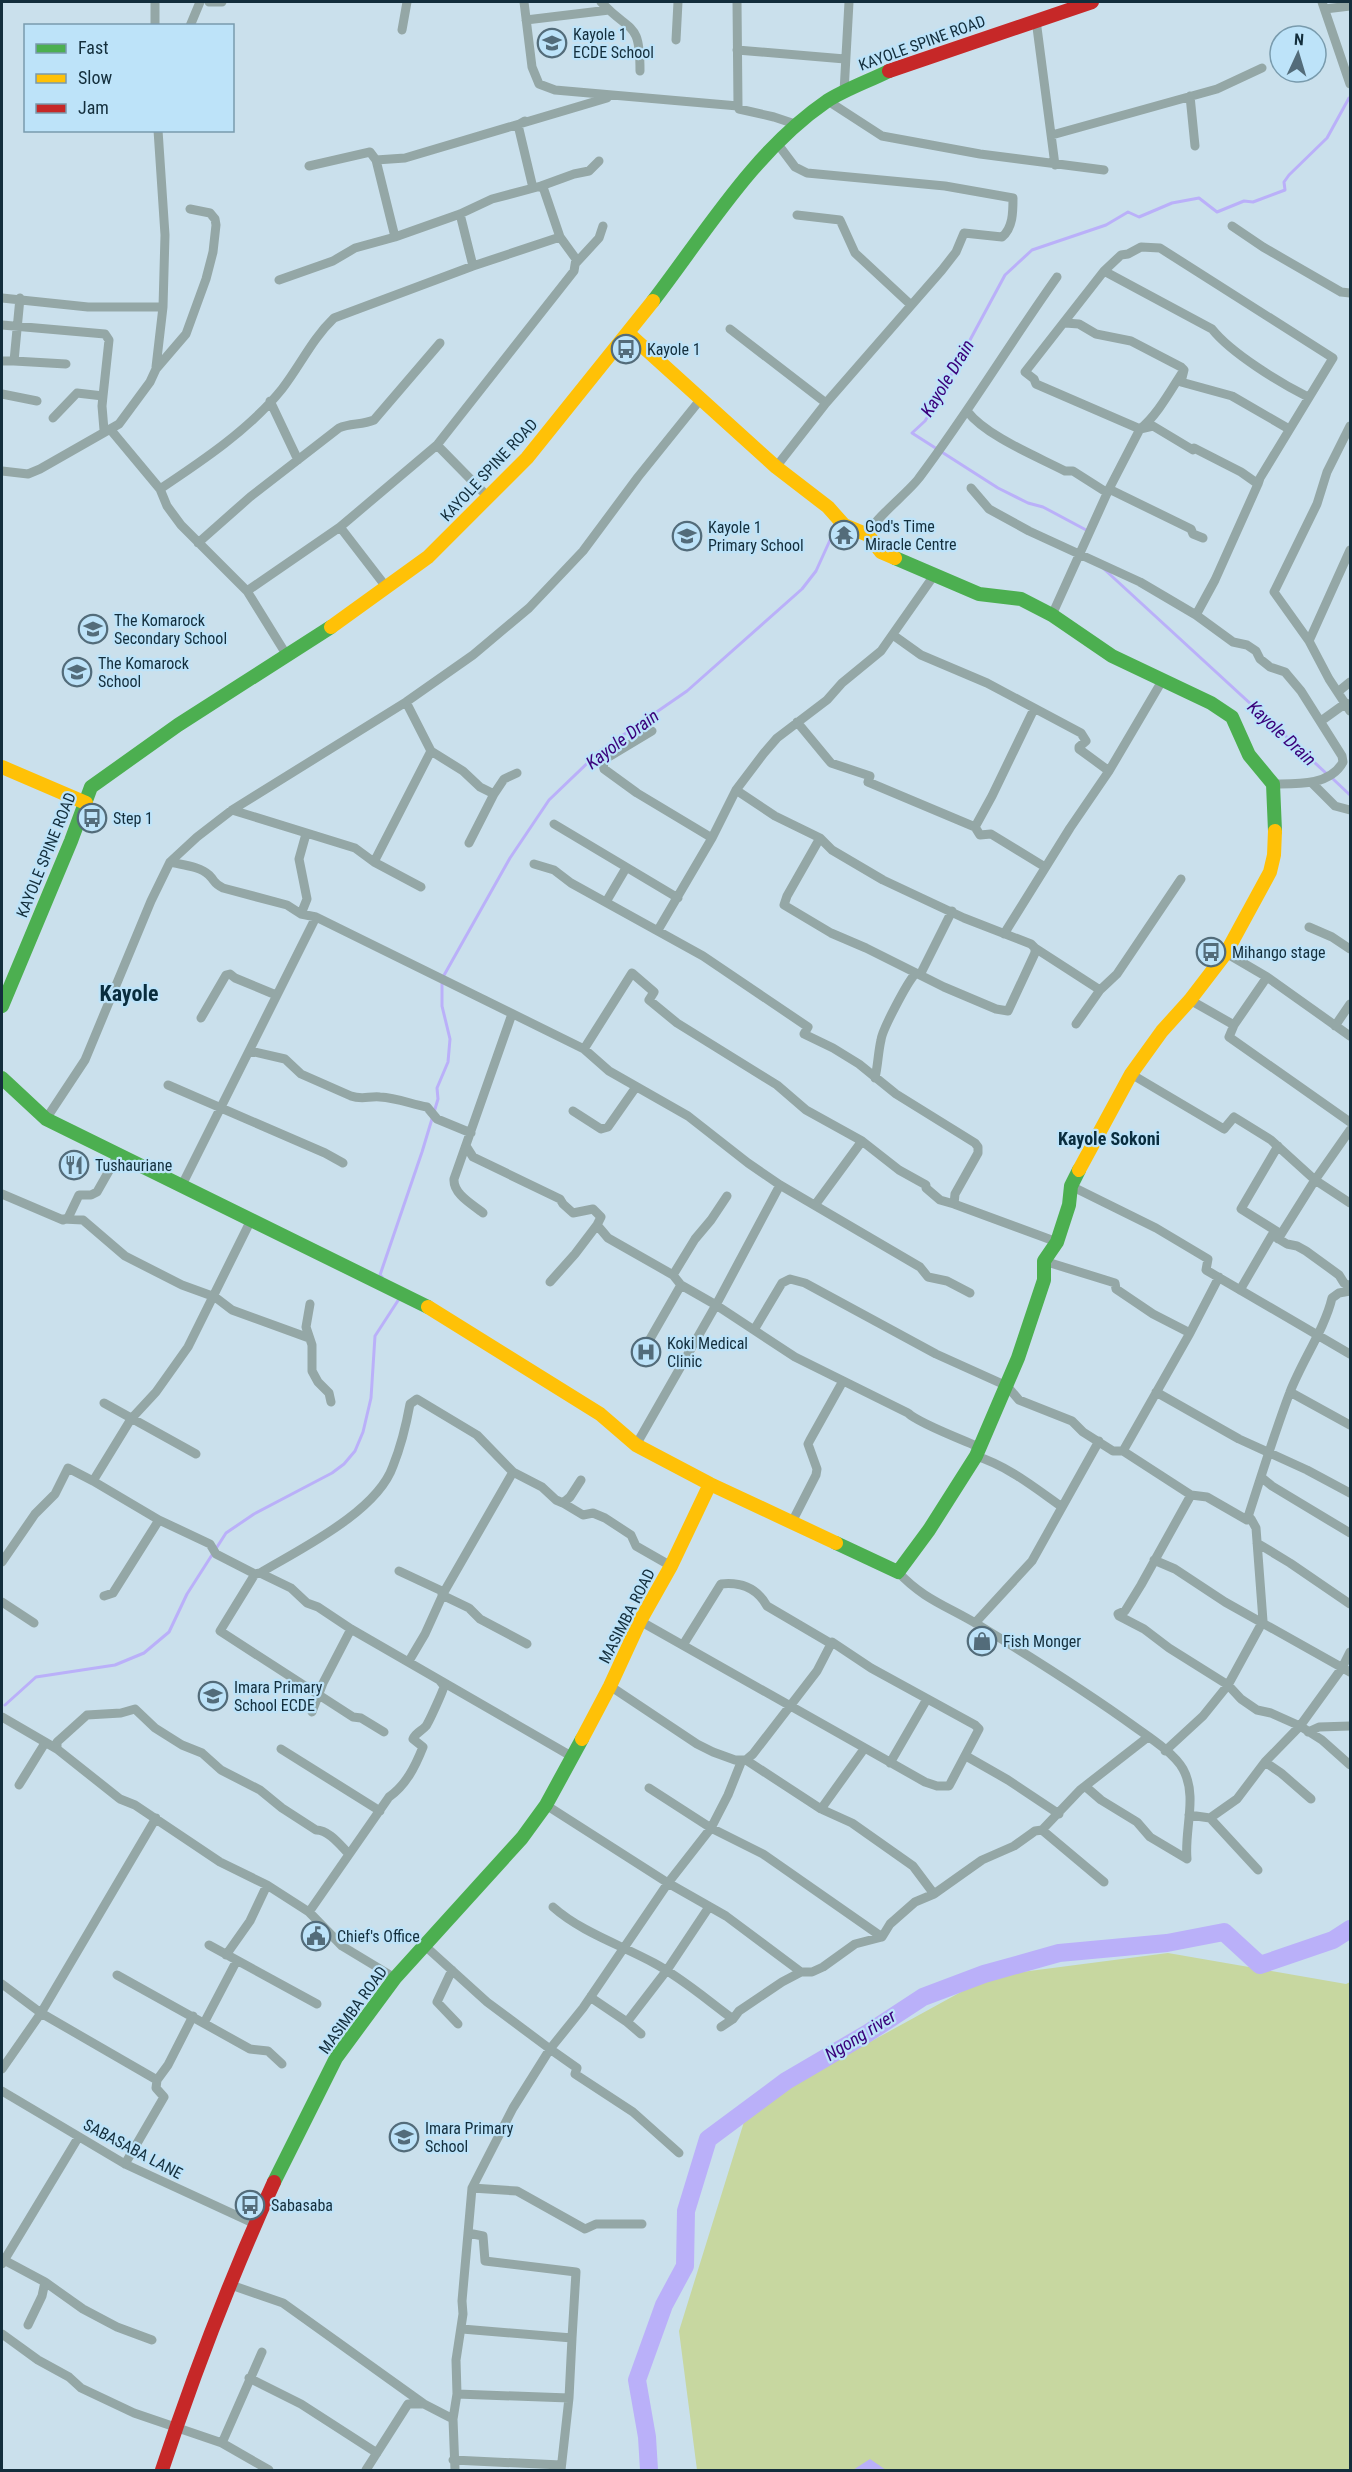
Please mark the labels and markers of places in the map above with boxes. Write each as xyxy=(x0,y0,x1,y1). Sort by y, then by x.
place label: Kayole 1 ECDE School xyxy=(573,25,654,62)
school or university icon: Kayole 1 ECDE School xyxy=(536,27,568,59)
bus stop icon: Kayole 1 xyxy=(610,333,642,365)
place label: Kayole 1 xyxy=(647,340,701,359)
place label: God's Time Miracle Centre xyxy=(865,517,957,554)
place label: Kayole 1 Primary School xyxy=(708,518,804,555)
temple icon: God's Time Miracle Centre xyxy=(828,519,860,551)
school or university icon: Kayole 1 Primary School xyxy=(671,520,703,552)
place label: The Komarock Secondary School xyxy=(114,611,227,648)
school or university icon: The Komarock Secondary School xyxy=(77,613,109,645)
place label: The Komarock School xyxy=(98,654,190,691)
school or university icon: The Komarock School xyxy=(61,656,93,688)
bus stop icon: Step 1 xyxy=(76,802,108,834)
place label: Step 1 xyxy=(113,809,153,828)
bus stop icon: Mihango stage xyxy=(1195,936,1227,968)
place label: Mihango stage xyxy=(1232,943,1326,962)
restaurant icon: Tushauriane xyxy=(58,1149,90,1181)
place label: Tushauriane xyxy=(95,1156,172,1175)
place label: Koki Medical Clinic xyxy=(667,1334,748,1371)
hospital icon: Koki Medical Clinic xyxy=(630,1336,662,1368)
shop icon: Fish Monger xyxy=(966,1625,998,1657)
place label: Fish Monger xyxy=(1003,1632,1081,1651)
place label: Imara Primary School ECDE xyxy=(234,1678,323,1715)
school or university icon: Imara Primary School ECDE xyxy=(197,1680,229,1712)
public building icon: Chief's Office xyxy=(300,1920,332,1952)
place label: Chief's Office xyxy=(337,1927,420,1946)
place label: Imara Primary School xyxy=(425,2119,514,2156)
school or university icon: Imara Primary School xyxy=(388,2121,420,2153)
bus stop icon: Sabasaba xyxy=(234,2189,266,2221)
place label: Sabasaba xyxy=(271,2196,333,2215)

